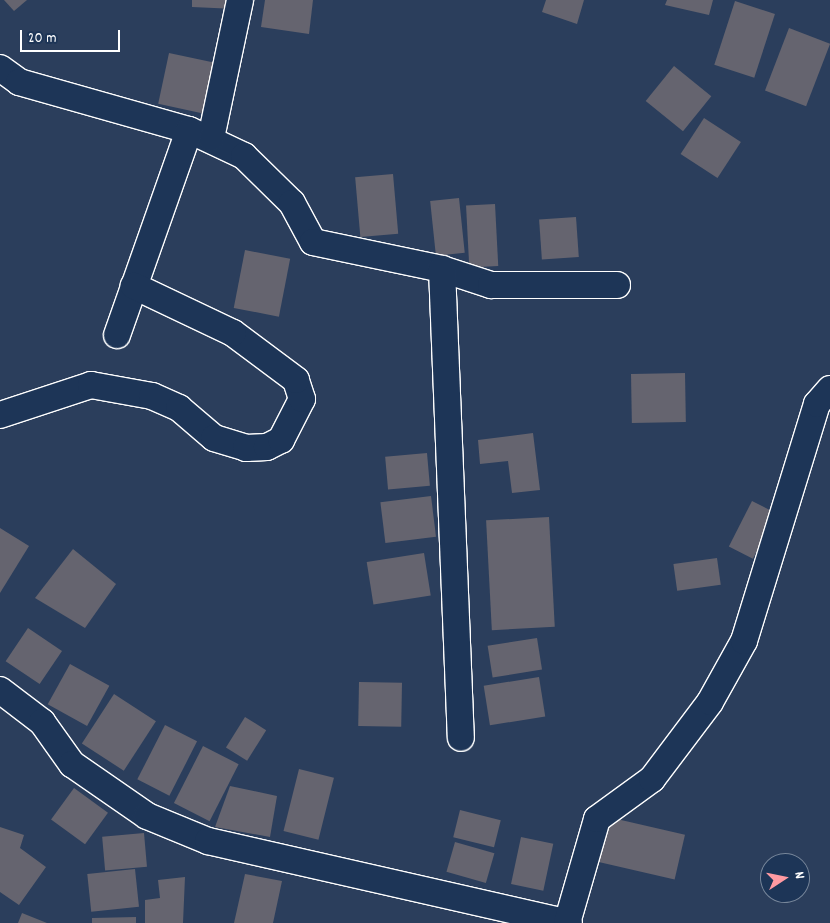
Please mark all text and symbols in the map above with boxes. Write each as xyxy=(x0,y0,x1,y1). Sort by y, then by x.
scale bar xyxy=(22,20,122,52)
text: 20 m xyxy=(28,28,56,50)
north arrow xyxy=(760,853,810,903)
text: N xyxy=(788,870,809,881)

